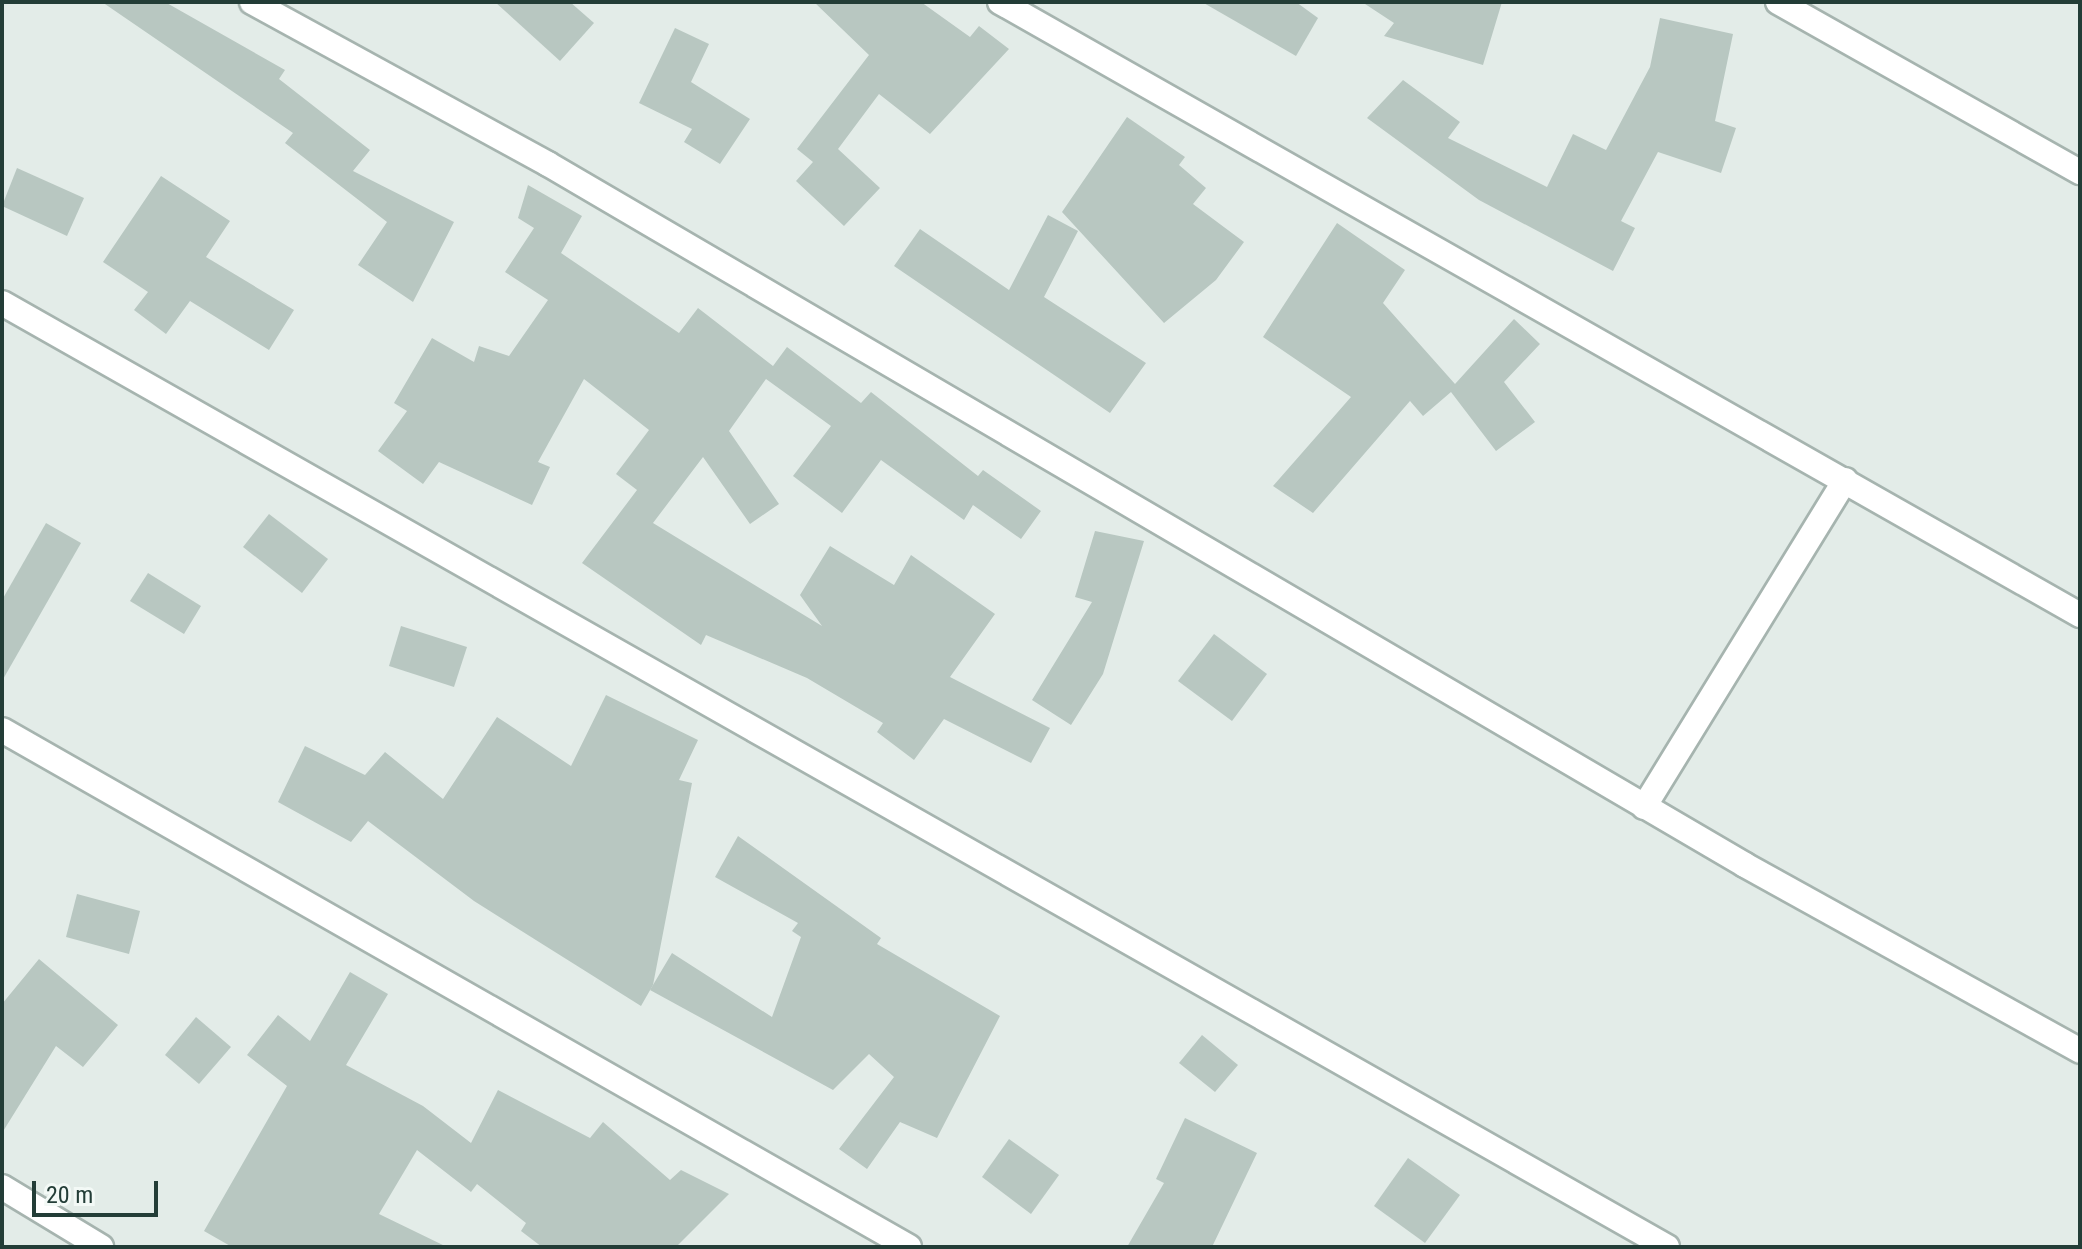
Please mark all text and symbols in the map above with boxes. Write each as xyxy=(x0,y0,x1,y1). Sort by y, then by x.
scale bar xyxy=(36,1165,162,1215)
text: 20 m xyxy=(46,1181,93,1209)

